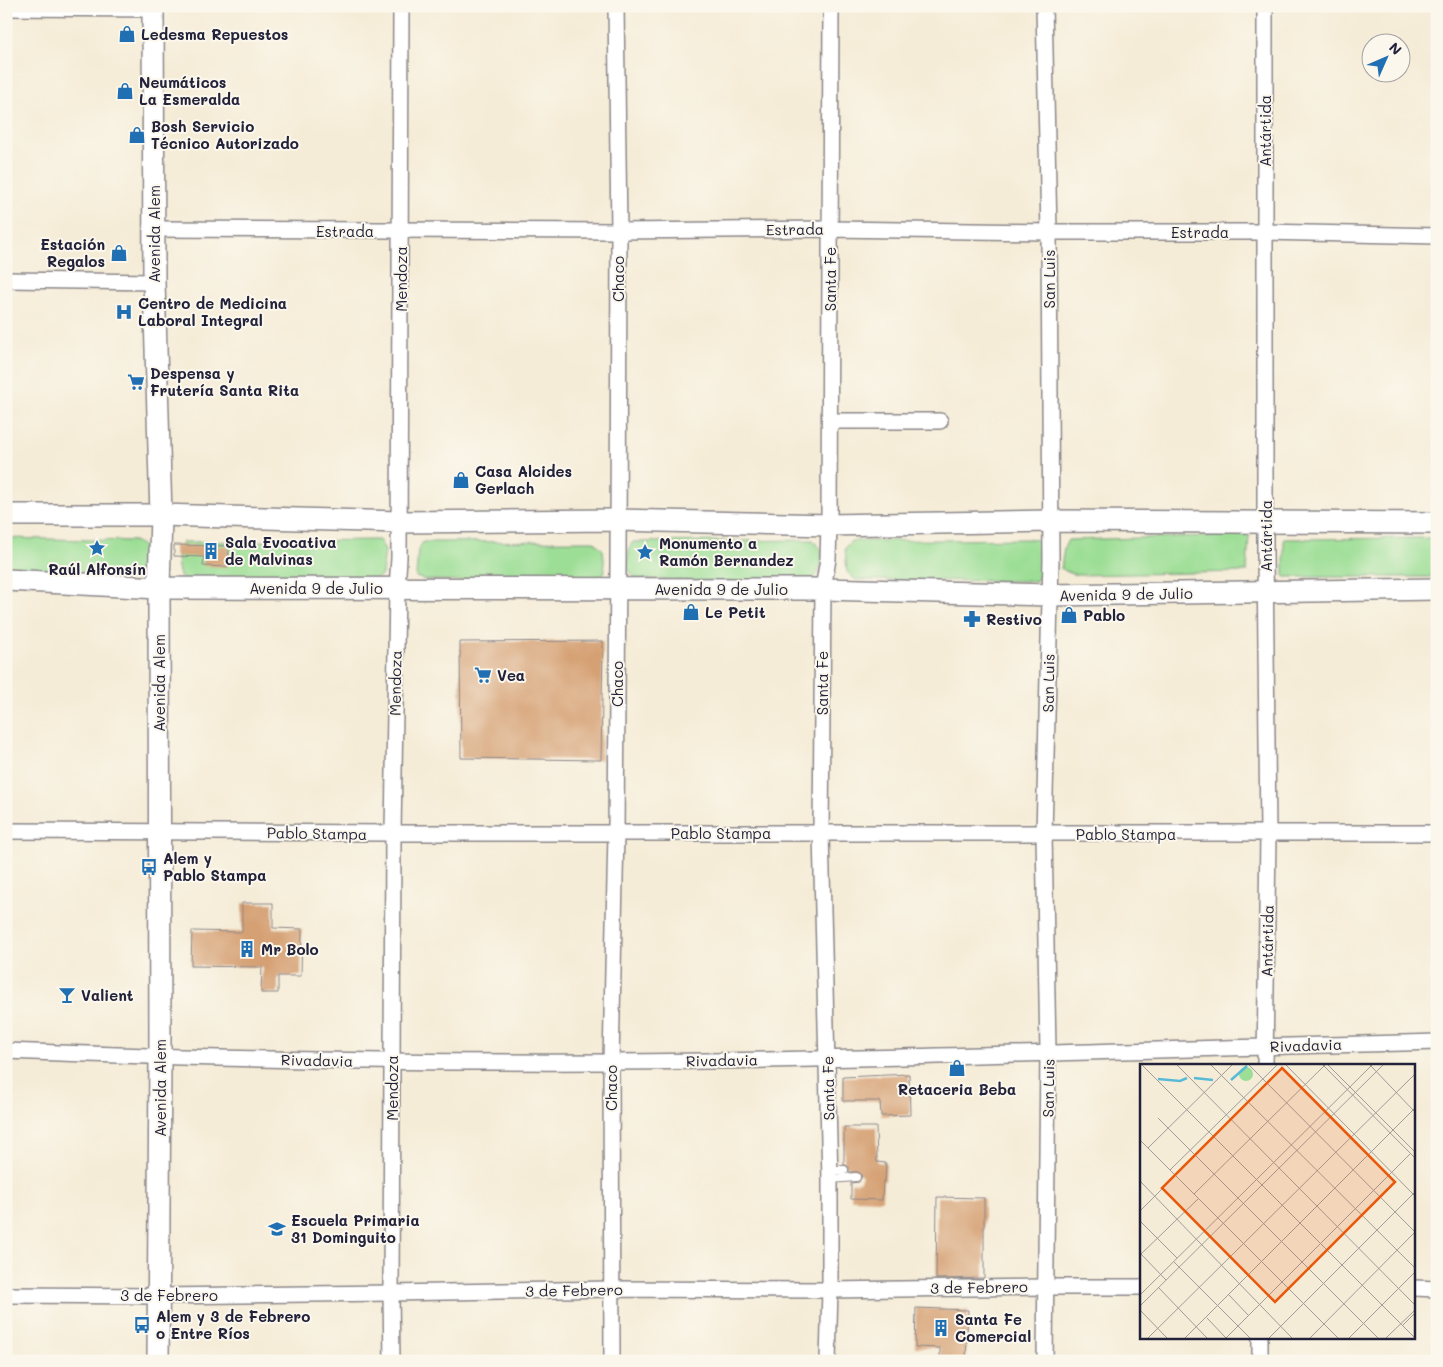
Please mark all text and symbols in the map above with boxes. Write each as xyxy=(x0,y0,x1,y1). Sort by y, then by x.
shop icon: Ledesma Repuestos xyxy=(117,24,137,44)
place label: Ledesma Repuestos xyxy=(141,24,288,44)
north arrow xyxy=(1360,32,1410,82)
text: N xyxy=(1385,38,1406,59)
place label: Neumáticos La Esmeralda xyxy=(139,72,240,109)
shop icon: Neumáticos La Esmeralda xyxy=(115,81,135,101)
street label: Antártida xyxy=(1255,95,1275,167)
place label: Bosh Servicio Técnico Autorizado xyxy=(151,116,299,153)
shop icon: Bosh Servicio Técnico Autorizado xyxy=(127,125,147,145)
street label: Avenida Alem xyxy=(144,185,164,283)
street label: Estrada xyxy=(766,218,824,240)
street label: Estrada xyxy=(316,221,374,241)
street label: Estrada xyxy=(1171,222,1229,242)
place label: Estación Regalos xyxy=(40,234,105,271)
shop icon: Estación Regalos xyxy=(109,243,129,263)
street label: Mendoza xyxy=(391,246,411,312)
street label: Santa Fe xyxy=(820,247,840,311)
street label: San Luis xyxy=(1039,250,1059,308)
street label: Chaco xyxy=(608,256,628,302)
place label: Centro de Medicina Laboral Integral xyxy=(138,293,287,330)
hospital icon: Centro de Medicina Laboral Integral xyxy=(114,302,134,322)
place label: Despensa y Frutería Santa Rita xyxy=(150,363,299,400)
supermarket icon: Despensa y Frutería Santa Rita xyxy=(126,372,146,392)
place label: Casa Alcides Gerlach xyxy=(475,461,572,498)
shop icon: Casa Alcides Gerlach xyxy=(451,470,471,490)
street label: Antártida xyxy=(1256,500,1276,572)
place label: Sala Evocativa de Malvinas xyxy=(225,532,336,569)
place label: Monumento a Ramón Bernandez xyxy=(659,533,794,570)
place icon: Raúl Alfonsín xyxy=(87,538,107,558)
building icon: Sala Evocativa de Malvinas xyxy=(201,541,221,561)
place icon: Monumento a Ramón Bernandez xyxy=(635,542,655,562)
place label: Raúl Alfonsín xyxy=(48,559,146,579)
street label: Avenida 9 de Julio xyxy=(249,578,383,598)
street label: Avenida 9 de Julio xyxy=(654,579,788,599)
street label: Avenida 9 de Julio xyxy=(1059,583,1193,605)
shop icon: Le Petit xyxy=(681,602,701,622)
place label: Le Petit xyxy=(705,602,766,622)
shop icon: Pablo xyxy=(1059,605,1079,625)
place label: Pablo xyxy=(1083,605,1125,625)
pharmacy icon: Restivo xyxy=(962,609,982,629)
place label: Restivo xyxy=(986,609,1042,629)
street label: Avenida Alem xyxy=(149,634,169,732)
street label: Mendoza xyxy=(384,650,406,716)
street label: Santa Fe xyxy=(812,651,832,715)
street label: San Luis xyxy=(1037,653,1059,713)
street label: Chaco xyxy=(607,661,627,707)
supermarket icon: Vea xyxy=(473,665,493,685)
place label: Vea xyxy=(497,665,525,685)
street label: Pablo Stampa xyxy=(267,822,367,844)
street label: Pablo Stampa xyxy=(671,823,771,843)
street label: Pablo Stampa xyxy=(1076,824,1176,844)
place label: Alem y Pablo Stampa xyxy=(163,848,266,885)
bus stop icon: Alem y Pablo Stampa xyxy=(139,857,159,877)
street label: Antártida xyxy=(1256,905,1278,977)
building icon: Mr Bolo xyxy=(237,939,257,959)
place label: Mr Bolo xyxy=(261,939,319,959)
bar icon: Valient xyxy=(57,985,77,1005)
place label: Valient xyxy=(81,985,134,1005)
street label: Rivadavia xyxy=(1270,1034,1342,1056)
street label: Avenida Alem xyxy=(150,1039,170,1137)
street label: Rivadavia xyxy=(281,1049,353,1071)
street label: Rivadavia xyxy=(686,1049,758,1071)
street label: Mendoza xyxy=(382,1055,402,1121)
street label: Santa Fe xyxy=(817,1056,839,1120)
shop icon: Retaceria Beba xyxy=(947,1058,967,1078)
street label: San Luis xyxy=(1037,1058,1059,1118)
inset map xyxy=(1140,1064,1416,1340)
street label: Chaco xyxy=(601,1065,621,1111)
place label: Retaceria Beba xyxy=(898,1079,1016,1099)
place label: Escuela Primaria 31 Dominguito xyxy=(291,1210,420,1247)
school or university icon: Escuela Primaria 31 Dominguito xyxy=(267,1219,287,1239)
street label: 3 de Febrero xyxy=(930,1276,1028,1298)
street label: 3 de Febrero xyxy=(525,1279,623,1301)
street label: 3 de Febrero xyxy=(120,1285,218,1305)
place label: Alem y 3 de Febrero o Entre Ríos xyxy=(156,1306,310,1343)
place label: Santa Fe Comercial xyxy=(955,1309,1031,1346)
bus stop icon: Alem y 3 de Febrero o Entre Ríos xyxy=(132,1315,152,1335)
building icon: Santa Fe Comercial xyxy=(931,1318,951,1338)

